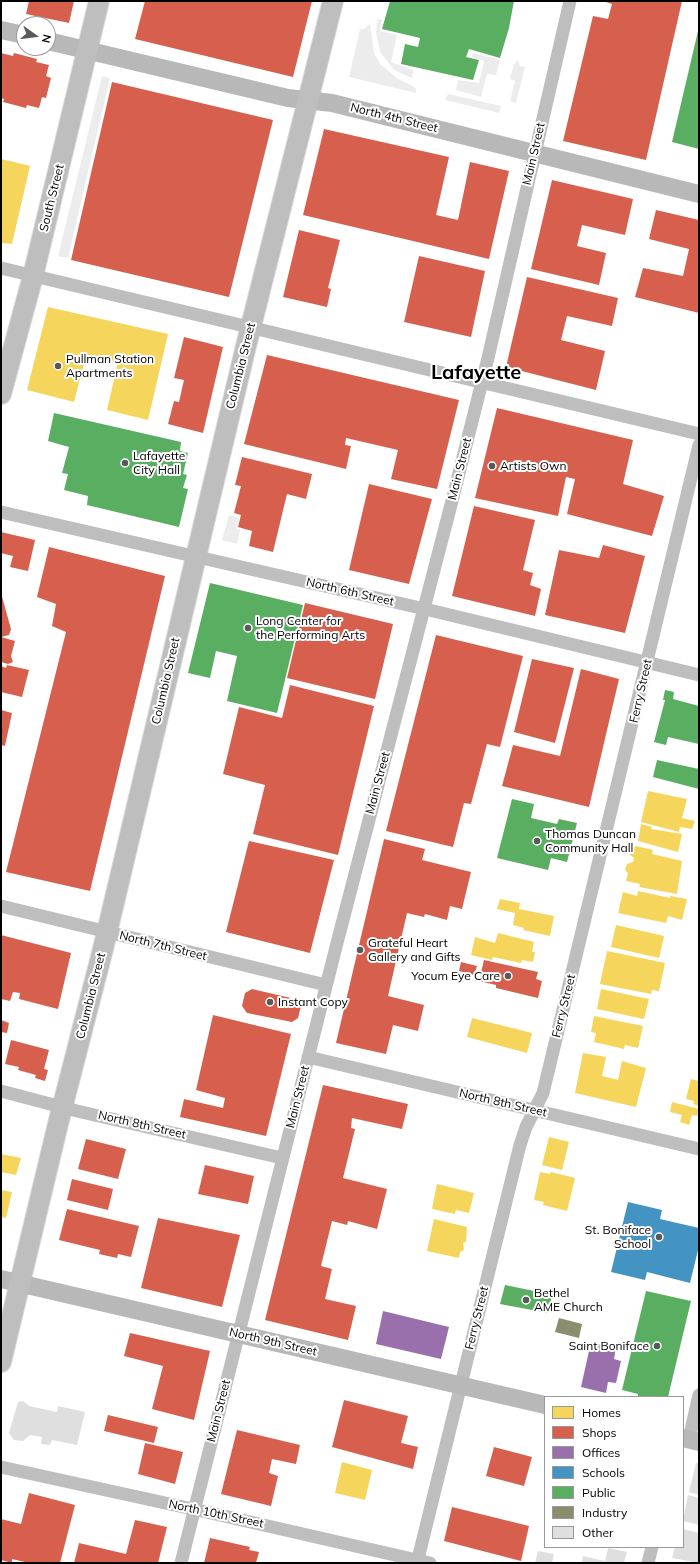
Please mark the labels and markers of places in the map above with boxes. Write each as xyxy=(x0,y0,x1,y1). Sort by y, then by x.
place label: Pullman Station Apartments xyxy=(66,352,154,380)
marker: Pullman Station Apartments xyxy=(53,361,63,371)
place label: Lafayette City Hall xyxy=(133,449,185,477)
marker: Lafayette City Hall xyxy=(120,458,130,468)
place label: Artists Own xyxy=(500,459,566,473)
marker: Artists Own xyxy=(487,461,497,471)
place label: Long Center for the Performing Arts xyxy=(256,614,365,642)
marker: Long Center for the Performing Arts xyxy=(243,623,253,633)
place label: Thomas Duncan Community Hall xyxy=(545,827,636,855)
marker: Thomas Duncan Community Hall xyxy=(532,836,542,846)
place label: Grateful Heart Gallery and Gifts xyxy=(368,936,461,964)
marker: Grateful Heart Gallery and Gifts xyxy=(355,945,365,955)
place label: Yocum Eye Care xyxy=(411,969,500,983)
marker: Yocum Eye Care xyxy=(503,971,513,981)
place label: Instant Copy xyxy=(278,995,348,1009)
marker: Instant Copy xyxy=(265,997,275,1007)
place label: St. Boniface School xyxy=(585,1223,651,1251)
marker: St. Boniface School xyxy=(654,1232,664,1242)
place label: Bethel AME Church xyxy=(534,1286,603,1314)
marker: Bethel AME Church xyxy=(521,1295,531,1305)
place label: Saint Boniface xyxy=(569,1339,649,1353)
marker: Saint Boniface xyxy=(652,1341,662,1351)

